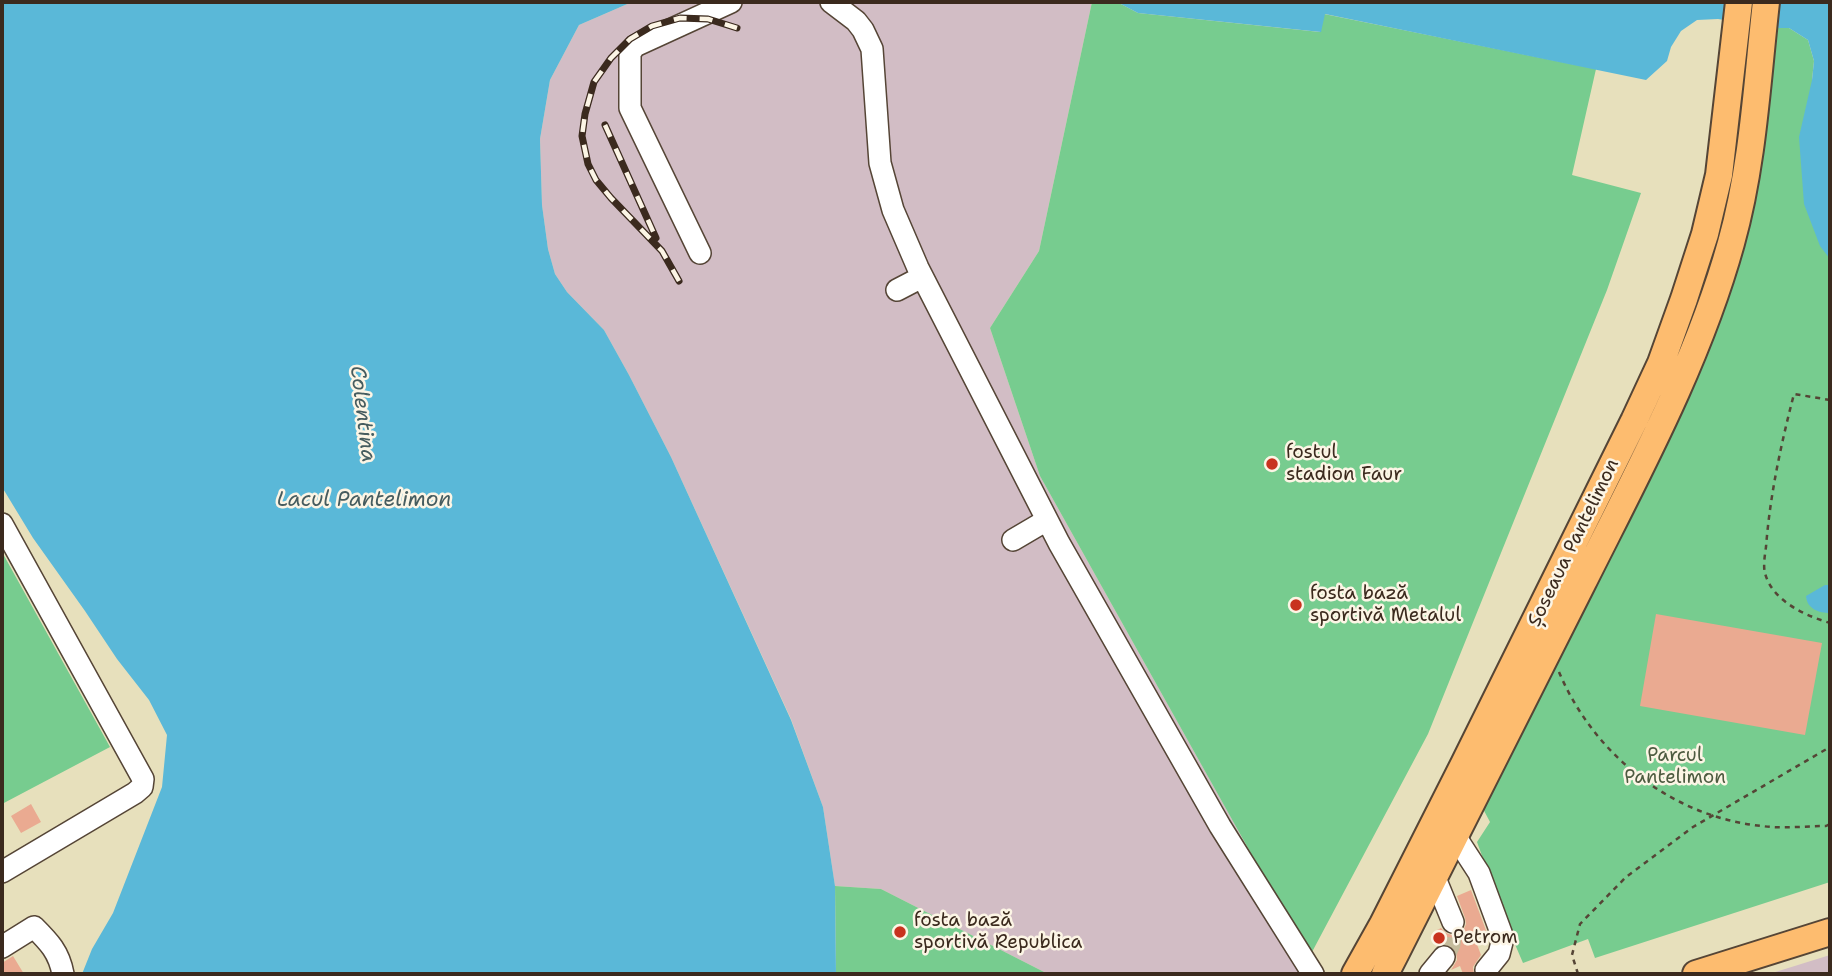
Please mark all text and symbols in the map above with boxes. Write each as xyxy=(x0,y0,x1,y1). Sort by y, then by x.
water label: Colentina xyxy=(344,364,380,464)
place label: fostul stadion Faur xyxy=(1286,442,1402,486)
street label: Șoseaua Pantelimon xyxy=(1524,455,1624,631)
marker: fostul stadion Faur xyxy=(1264,456,1280,472)
water label: Lacul Pantelimon xyxy=(277,488,451,514)
place label: fosta bază sportivă Metalul xyxy=(1310,583,1461,627)
marker: fosta bază sportivă Metalul xyxy=(1288,597,1304,613)
park label: Parcul Pantelimon xyxy=(1624,745,1726,789)
place label: fosta bază sportivă Republica xyxy=(914,910,1082,954)
marker: fosta bază sportivă Republica xyxy=(892,924,908,940)
place label: Petrom xyxy=(1453,927,1518,949)
marker: Petrom xyxy=(1431,930,1447,946)

